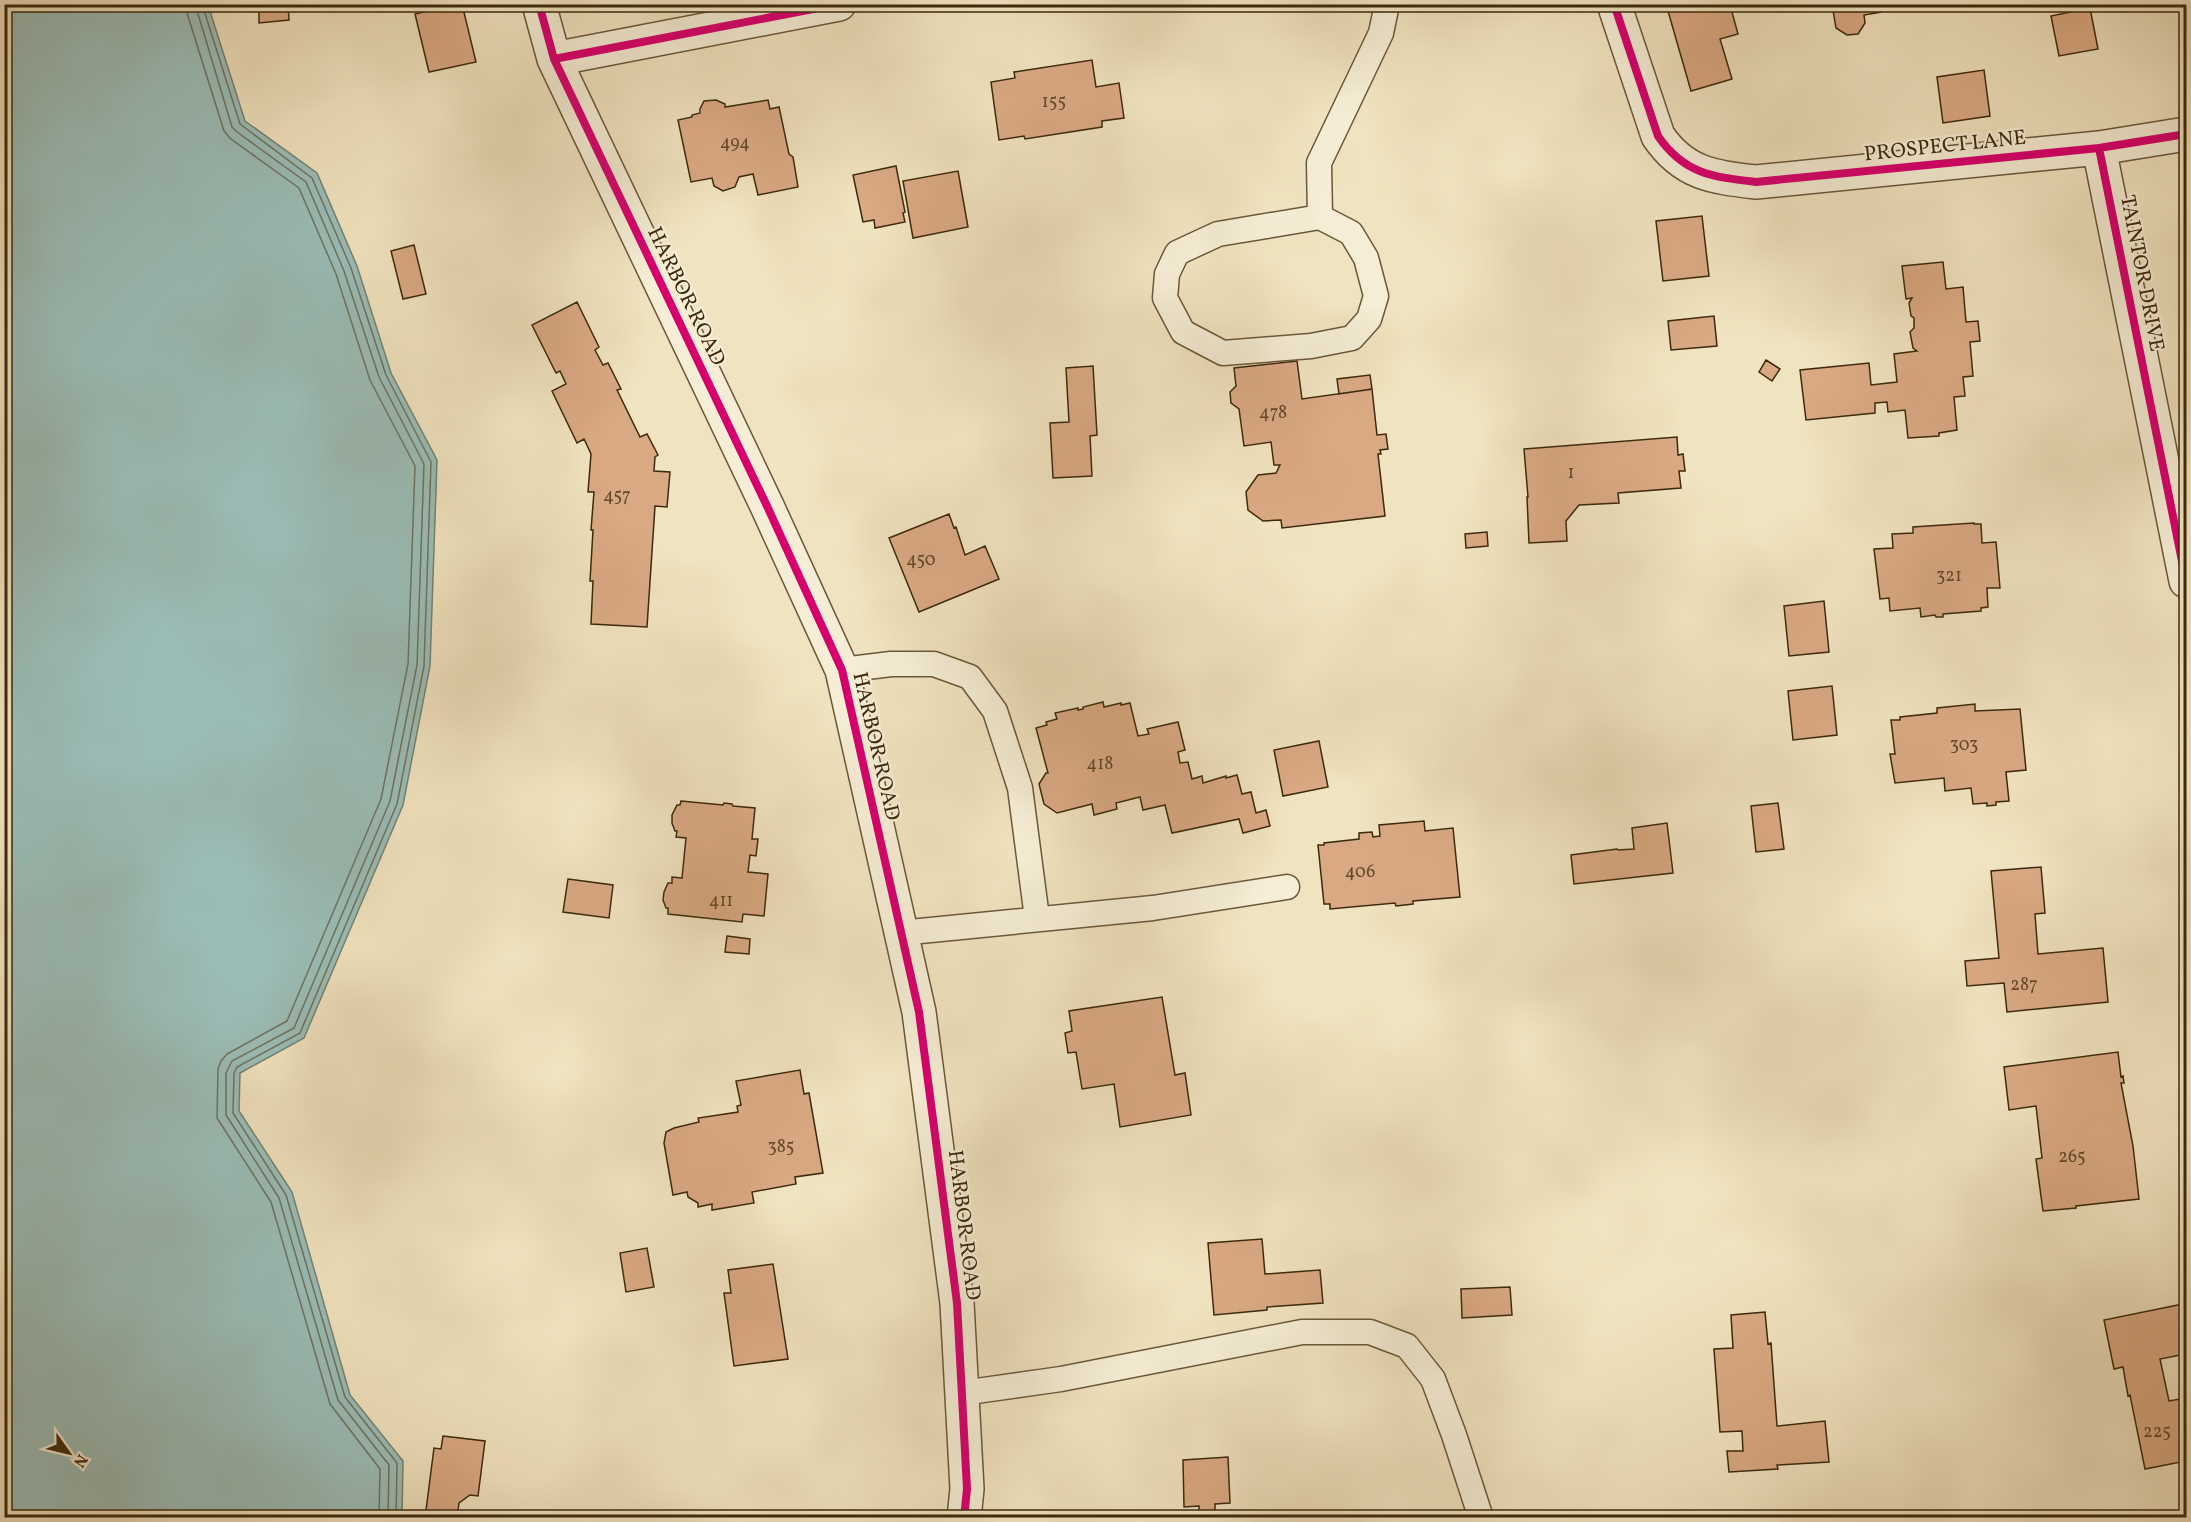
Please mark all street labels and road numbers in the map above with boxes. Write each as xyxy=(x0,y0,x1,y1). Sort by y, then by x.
street label: PROSPECT LANE xyxy=(1863,124,2028,169)
street label: TAINTOR DRIVE xyxy=(2112,193,2171,354)
street label: HARBOR ROAD xyxy=(639,222,732,371)
street label: HARBOR ROAD xyxy=(844,669,907,823)
street label: HARBOR ROAD xyxy=(940,1148,987,1302)

